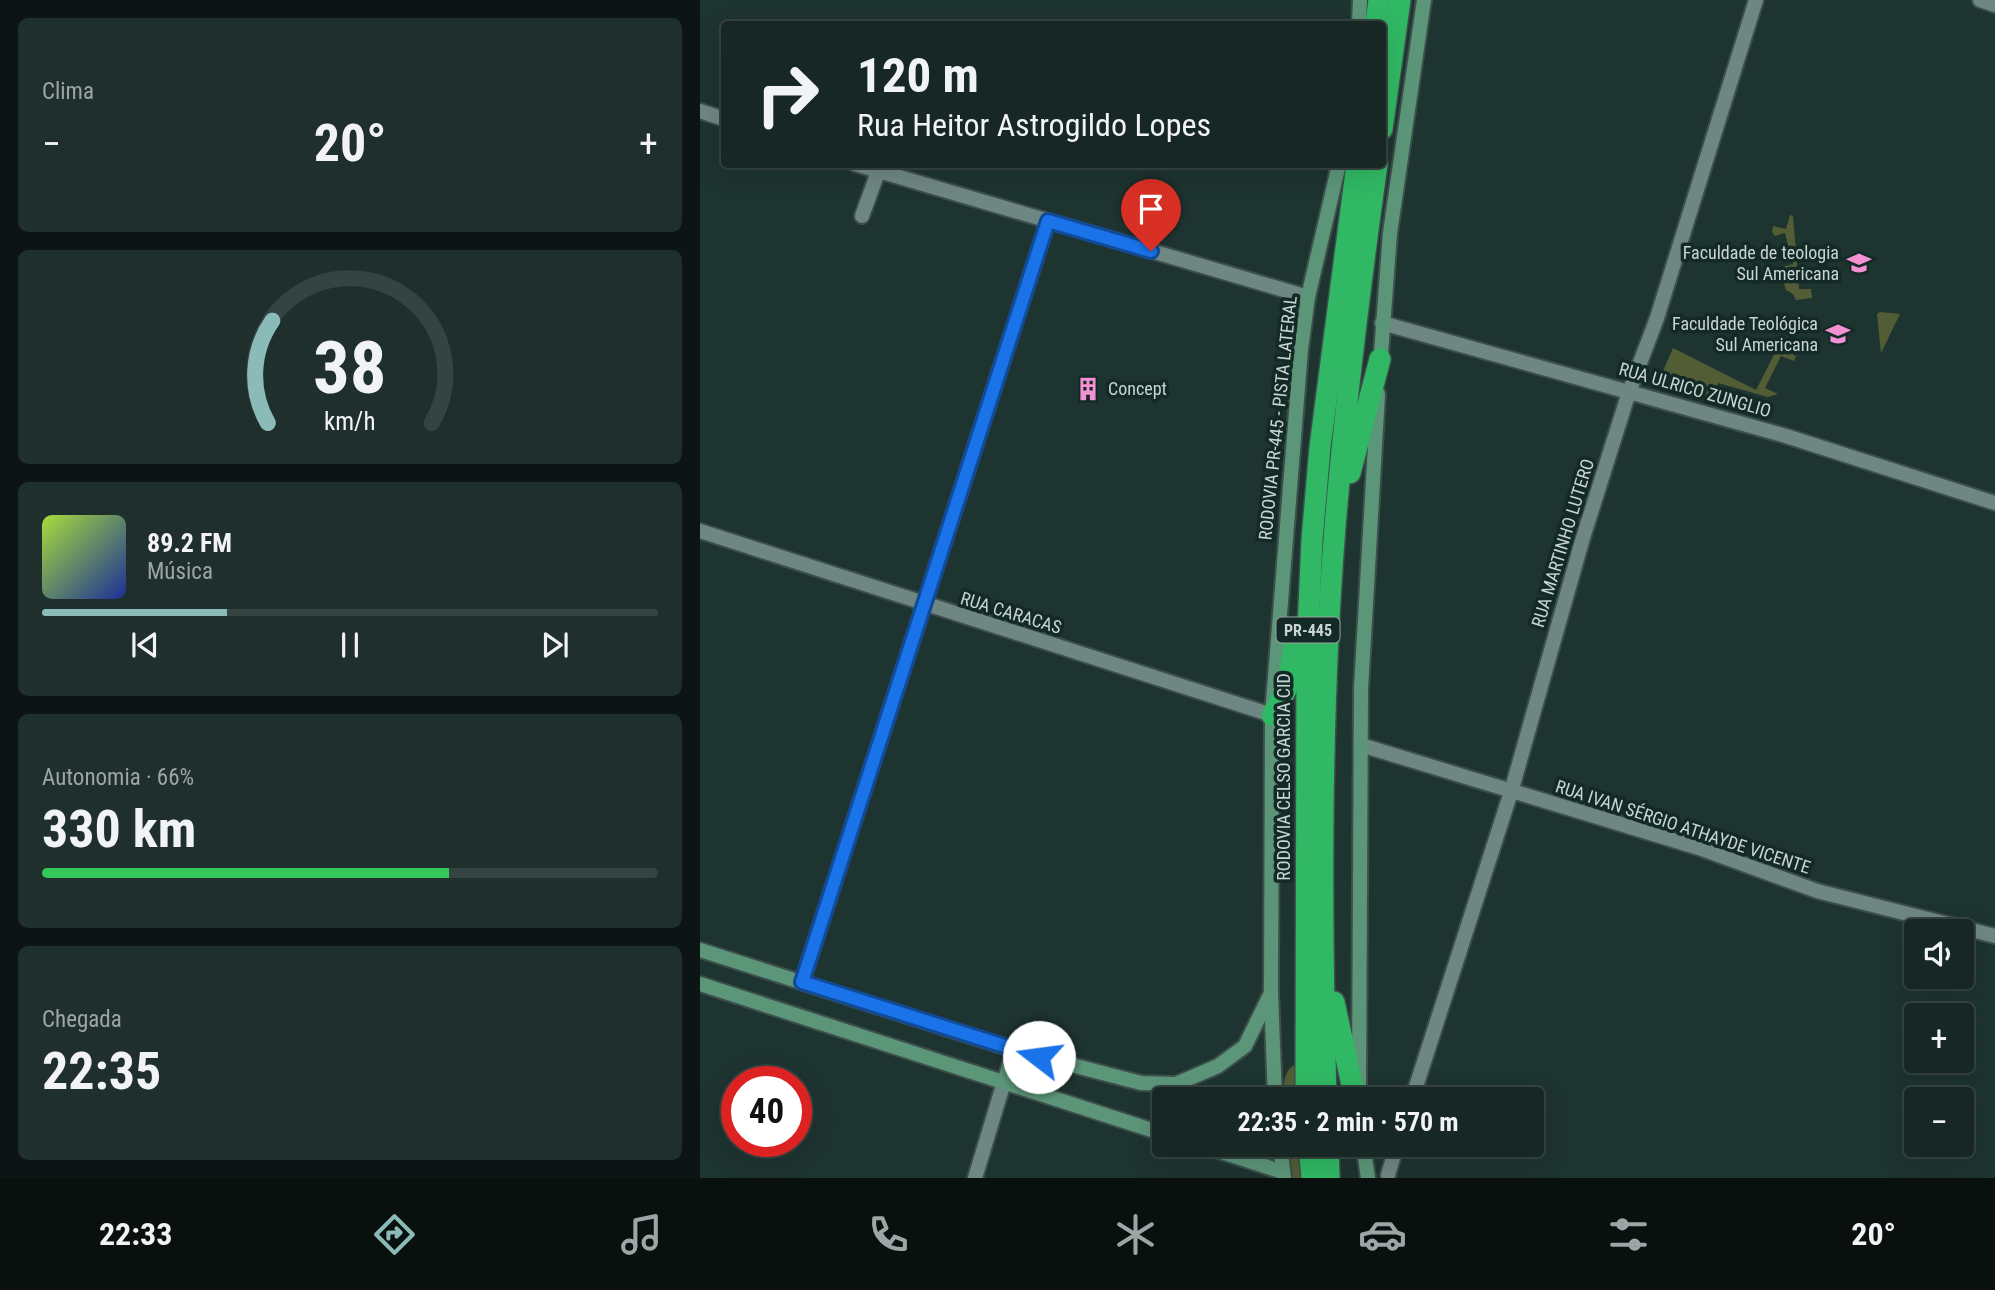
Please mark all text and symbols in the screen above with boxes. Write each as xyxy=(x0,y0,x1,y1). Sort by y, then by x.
text: 120 m xyxy=(857,47,979,104)
icon: right xyxy=(742,49,833,140)
text: Clima xyxy=(42,78,94,105)
text: Rua Heitor Astrogildo Lopes xyxy=(857,106,1211,144)
text: 20° xyxy=(314,113,386,174)
text: − xyxy=(42,122,61,166)
text: + xyxy=(639,122,658,166)
pin xyxy=(1121,179,1181,251)
icon: arrive xyxy=(1132,190,1170,228)
place label: Faculdade de teologia Sul Americana xyxy=(1683,242,1839,284)
school or university icon: Faculdade de teologia Sul Americana xyxy=(1845,249,1873,277)
street label: RODOVIA PR-445 - PISTA LATERAL xyxy=(1254,294,1301,541)
place label: Faculdade Teológica Sul Americana xyxy=(1672,313,1818,355)
school or university icon: Faculdade Teológica Sul Americana xyxy=(1824,320,1852,348)
text: 38 xyxy=(313,325,387,411)
street label: RUA ULRICO ZUNGLIO xyxy=(1617,358,1774,421)
building icon: Concept xyxy=(1074,375,1102,403)
place label: Concept xyxy=(1108,378,1167,399)
text: km/h xyxy=(324,407,376,436)
street label: RUA MARTINHO LUTERO xyxy=(1527,456,1598,630)
text: 89.2 FM xyxy=(147,528,232,558)
text: Música xyxy=(147,558,213,585)
street label: RUA CARACAS xyxy=(958,587,1064,638)
road number: PR-445 xyxy=(1276,618,1340,642)
icon: previous xyxy=(126,626,164,664)
icon: pause xyxy=(331,626,369,664)
icon: next xyxy=(536,626,574,664)
street label: RODOVIA CELSO GARCIA CID xyxy=(1273,673,1294,881)
text: Autonomia · 66% xyxy=(42,764,194,791)
street label: RUA IVAN SÉRGIO ATHAYDE VICENTE xyxy=(1553,775,1813,878)
text: 330 km xyxy=(42,799,196,860)
map controls xyxy=(1904,919,1974,1157)
button: sound xyxy=(1904,919,1974,989)
button: + xyxy=(1904,1003,1974,1073)
text: Chegada xyxy=(42,1006,122,1033)
position arrow xyxy=(1002,1020,1076,1094)
text: 22:35 xyxy=(42,1041,161,1102)
speed limit sign: 40 xyxy=(721,1066,812,1157)
button: − xyxy=(1904,1087,1974,1157)
text: 22:35 · 2 min · 570 m xyxy=(1238,1107,1458,1137)
icon: directions xyxy=(370,1210,419,1259)
icon: music xyxy=(617,1210,666,1259)
icon: phone xyxy=(864,1210,913,1259)
icon: climate xyxy=(1111,1210,1160,1259)
icon: car xyxy=(1358,1210,1407,1259)
icon: filters xyxy=(1604,1210,1653,1259)
text: 22:33 xyxy=(99,1215,172,1253)
text: 20° xyxy=(1851,1215,1896,1253)

